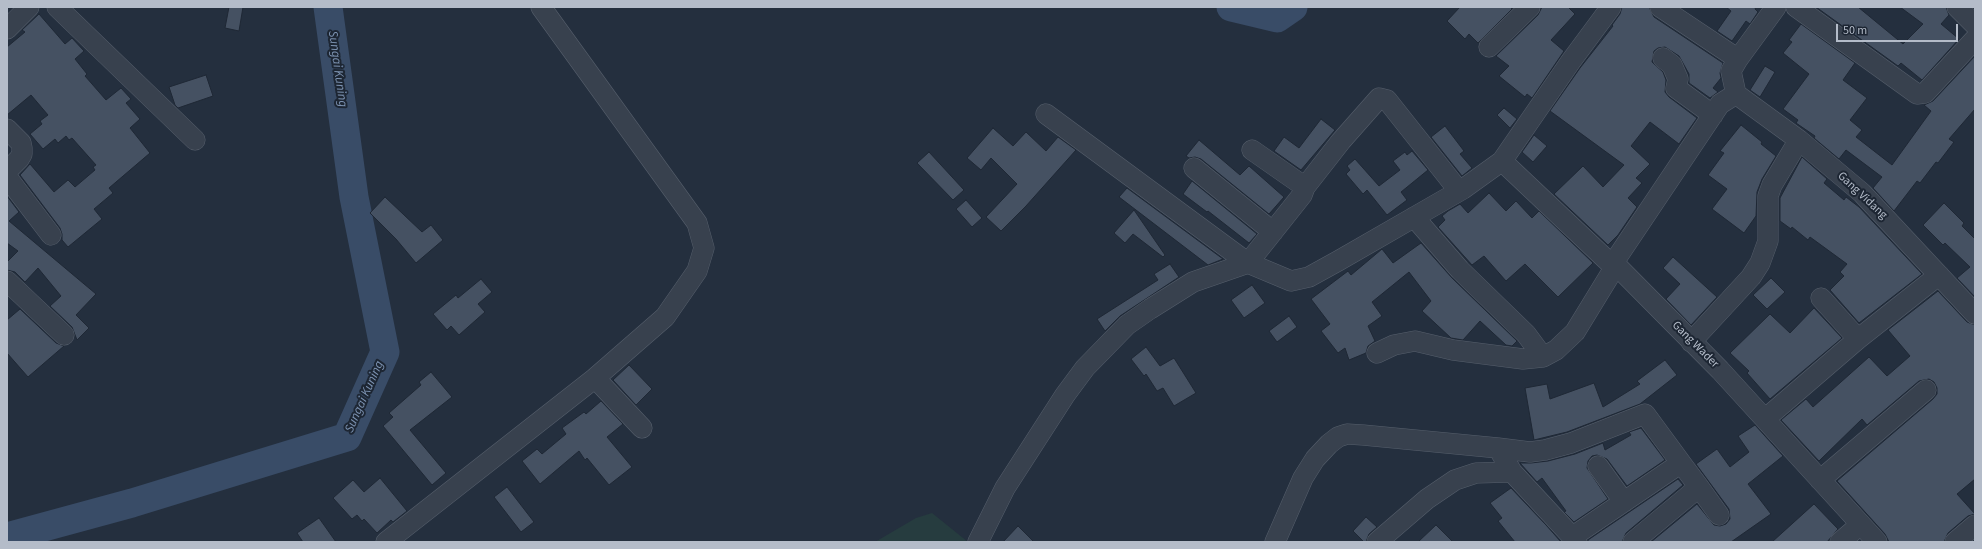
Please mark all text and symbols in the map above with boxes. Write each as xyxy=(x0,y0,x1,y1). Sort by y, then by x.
scale bar xyxy=(1838,16,1960,42)
text: 50 m xyxy=(1843,22,1867,39)
water label: Sungai Kuning xyxy=(324,30,350,108)
street label: Gang Vidang xyxy=(1834,169,1890,223)
street label: Gang Wader xyxy=(1669,319,1721,371)
water label: Sungai Kuning xyxy=(342,359,388,435)

